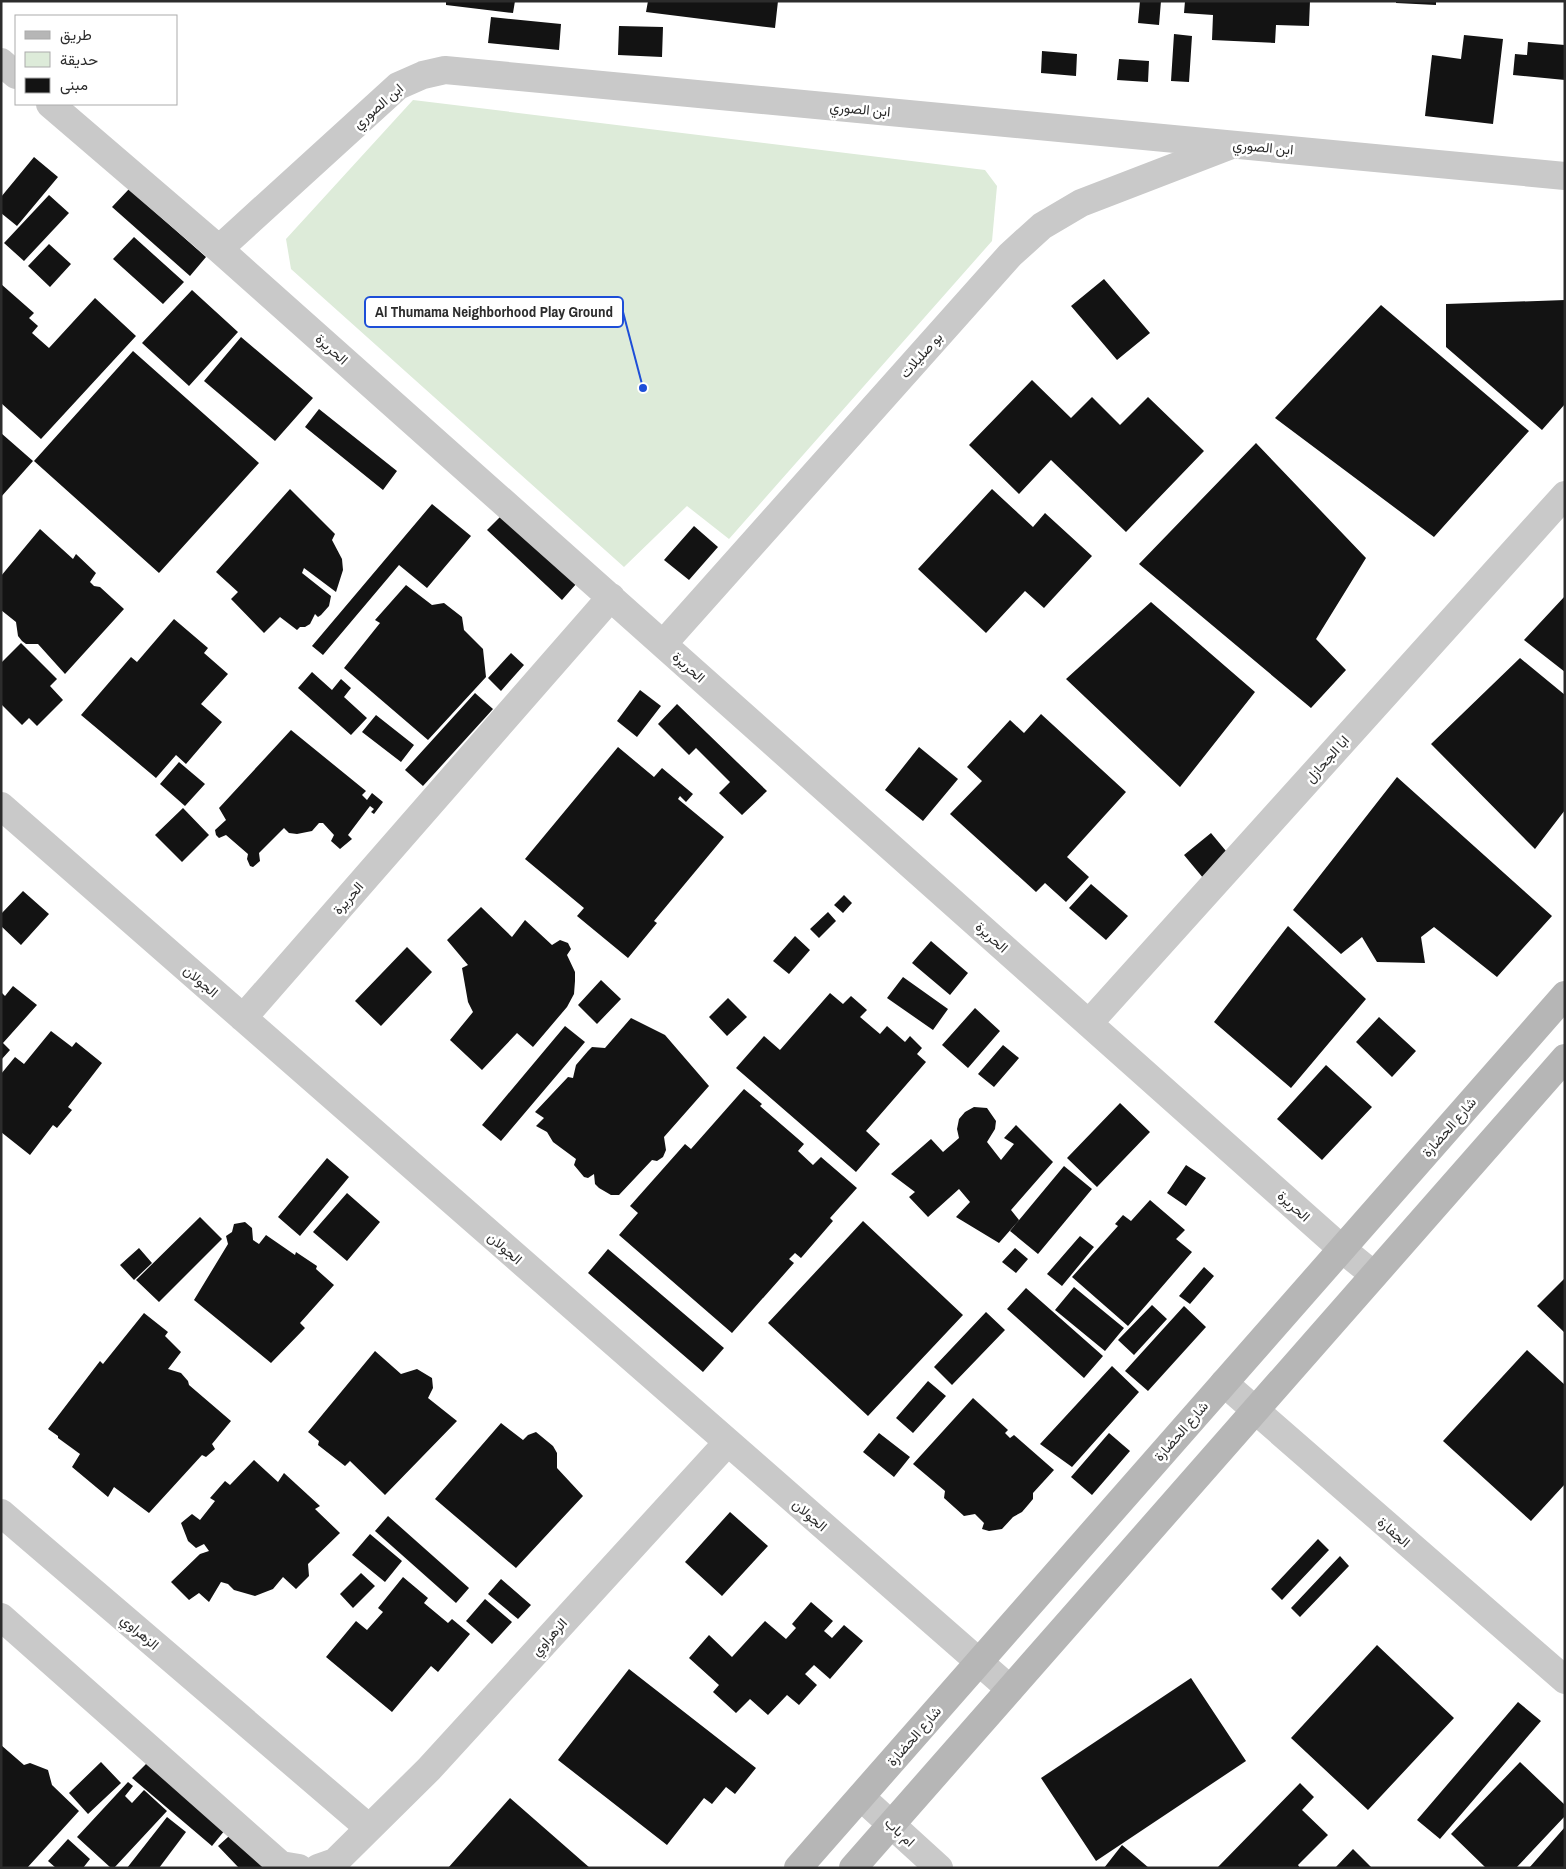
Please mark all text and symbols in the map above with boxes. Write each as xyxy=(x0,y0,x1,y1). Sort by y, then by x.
legend xyxy=(15,15,178,105)
text: طريق xyxy=(60,24,92,45)
text: حديقة xyxy=(60,49,98,70)
text: مبنى xyxy=(60,74,88,95)
street label: ابن الصوري xyxy=(349,79,409,135)
street label: ابن الصوري xyxy=(829,97,891,124)
street label: ابن الصوري xyxy=(1232,135,1294,162)
callout: Al Thumama Neighborhood Play Ground xyxy=(365,297,623,327)
text: Al Thumama Neighborhood Play Ground xyxy=(375,301,613,322)
street label: بو صليلات xyxy=(896,328,946,382)
street label: الحريرة xyxy=(312,330,352,368)
street label: الحريرة xyxy=(669,648,709,686)
street label: ابا الجحازل xyxy=(1301,732,1354,787)
street label: الحريرة xyxy=(329,878,367,918)
street label: الحريرة xyxy=(972,918,1012,956)
street label: الجولان xyxy=(180,961,222,1001)
street label: شارع الحضارة xyxy=(1418,1093,1482,1162)
street label: الحريرة xyxy=(1274,1187,1314,1225)
street label: الجولان xyxy=(484,1228,526,1268)
street label: شارع الحضارة xyxy=(1150,1397,1214,1466)
street label: الجولان xyxy=(789,1495,831,1535)
street label: الجفارة xyxy=(1374,1513,1414,1551)
street label: الزهراوي xyxy=(115,1610,163,1656)
street label: الزهراوي xyxy=(527,1614,573,1662)
street label: شارع الحضارة xyxy=(883,1702,947,1771)
street label: ام باب xyxy=(881,1814,919,1850)

